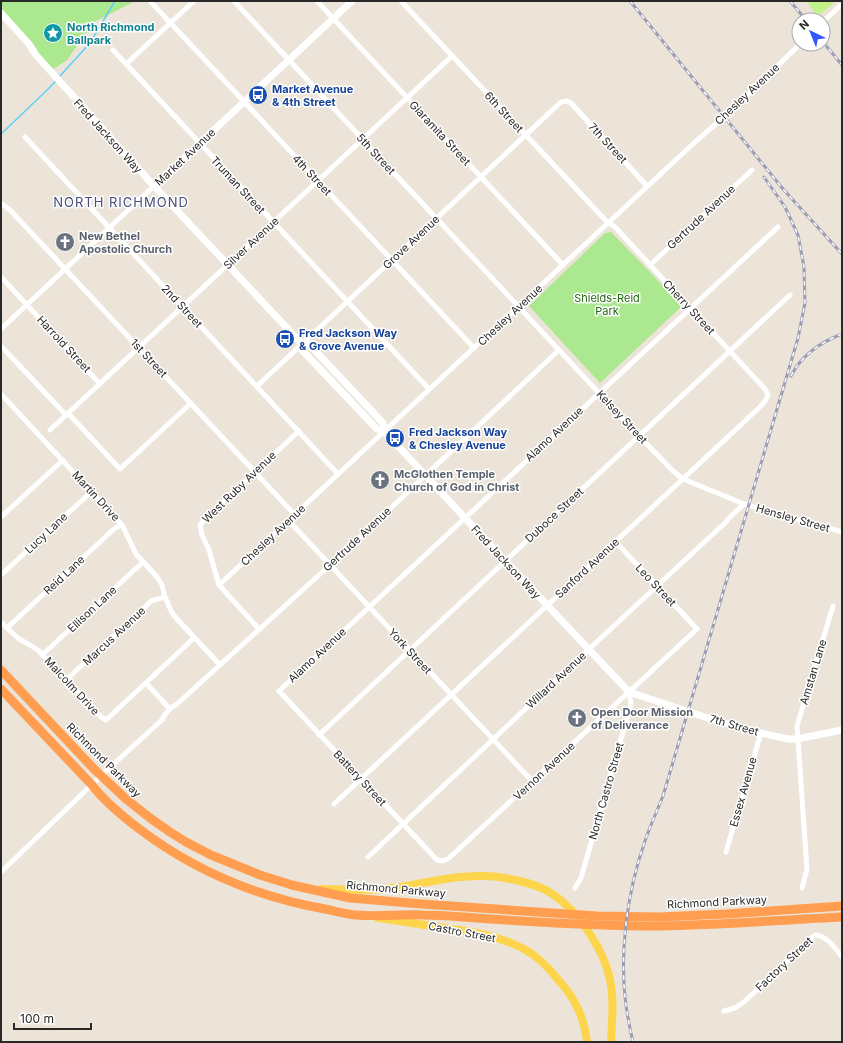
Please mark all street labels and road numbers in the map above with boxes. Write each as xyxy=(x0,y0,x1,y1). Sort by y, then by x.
street label: Chesley Avenue xyxy=(712,60,782,128)
street label: 6th Street xyxy=(481,89,527,136)
street label: Fred Jackson Way xyxy=(71,96,145,176)
street label: Giaramita Street xyxy=(406,98,474,169)
street label: 7th Street xyxy=(586,120,631,167)
street label: Market Avenue xyxy=(152,125,218,189)
street label: 5th Street xyxy=(354,131,399,178)
street label: 4th Street xyxy=(289,151,335,199)
street label: Truman Street xyxy=(208,153,268,217)
street label: Gertrude Avenue xyxy=(664,182,738,252)
street label: Grove Avenue xyxy=(380,212,442,272)
street label: Silver Avenue xyxy=(220,214,282,272)
street label: Cherry Street xyxy=(660,277,718,338)
street label: 2nd Street xyxy=(158,281,206,331)
street label: Chesley Avenue xyxy=(475,281,545,349)
street label: Harrold Street xyxy=(34,313,94,376)
street label: 1st Street xyxy=(128,336,171,381)
street label: Kelsey Street xyxy=(594,387,651,447)
street label: Alamo Avenue xyxy=(522,404,586,464)
street label: West Ruby Avenue xyxy=(199,448,279,526)
street label: Martin Drive xyxy=(69,468,123,524)
street label: Duboce Street xyxy=(522,484,586,546)
street label: Chesley Avenue xyxy=(238,501,308,569)
street label: Hensley Street xyxy=(755,501,832,535)
street label: Gertrude Avenue xyxy=(320,504,394,574)
street label: Lucy Lane xyxy=(22,510,70,556)
street label: Fred Jackson Way xyxy=(468,522,544,602)
street label: Sanford Avenue xyxy=(552,535,622,601)
street label: Reid Lane xyxy=(41,552,87,598)
street label: Leo Street xyxy=(633,561,680,610)
street label: Ellison Lane xyxy=(65,583,119,635)
street label: Marcus Avenue xyxy=(80,603,148,669)
street label: Alamo Avenue xyxy=(285,625,349,685)
street label: York Street xyxy=(385,625,435,677)
street label: Amstan Lane xyxy=(796,638,830,706)
street label: Willard Avenue xyxy=(523,648,589,712)
street label: Malcolm Drive xyxy=(42,654,102,718)
street label: 7th Street xyxy=(708,711,761,739)
street label: Richmond Parkway xyxy=(64,720,144,800)
street label: Vernon Avenue xyxy=(510,739,578,803)
street label: North Castro Street xyxy=(585,740,627,841)
street label: Battery Street xyxy=(331,747,390,809)
street label: Essex Avenue xyxy=(726,755,760,829)
street label: Richmond Parkway xyxy=(346,878,446,900)
street label: Richmond Parkway xyxy=(667,892,767,912)
street label: Castro Street xyxy=(427,919,497,945)
street label: Factory Street xyxy=(752,934,816,994)

